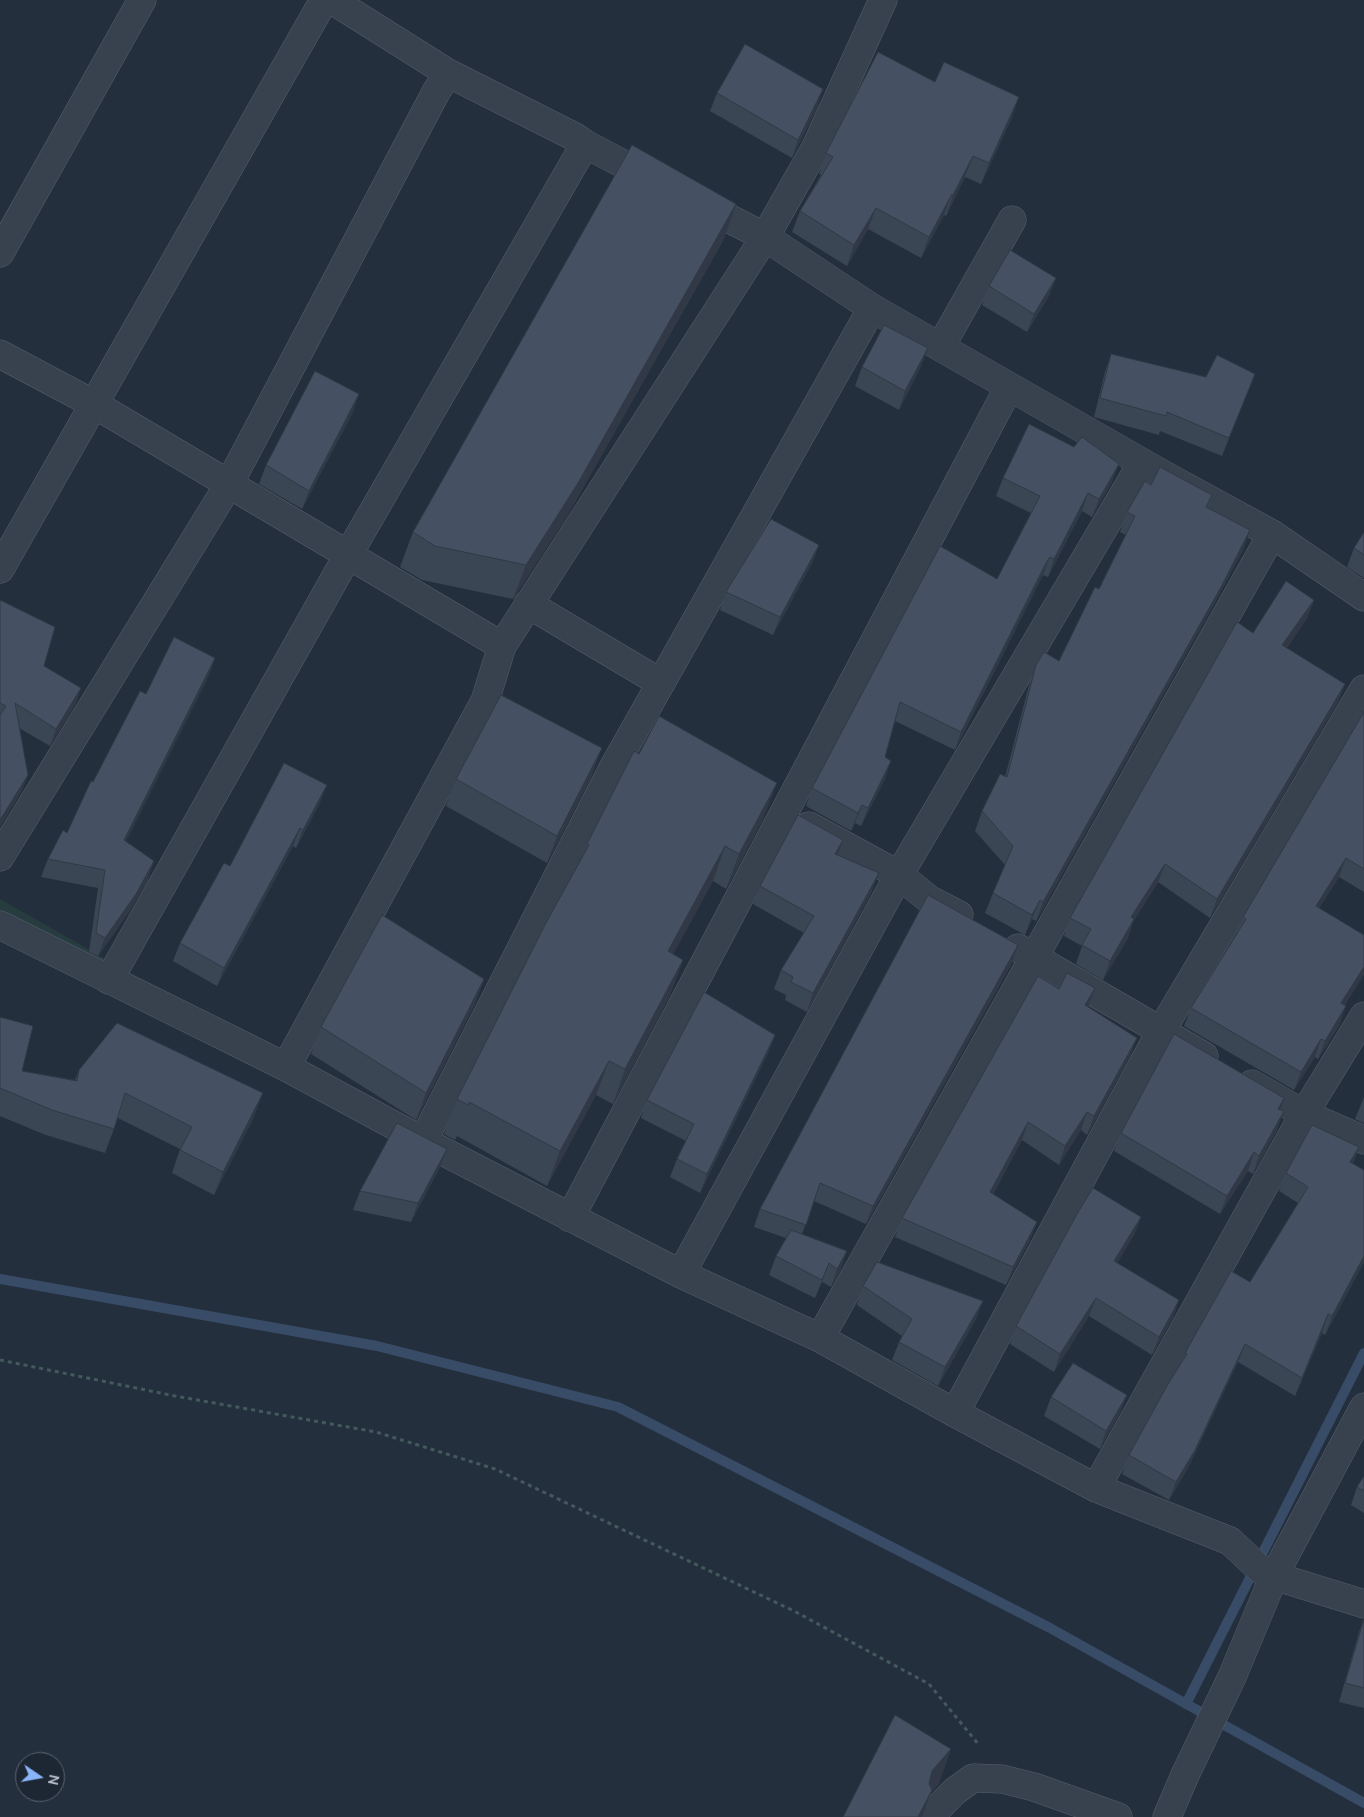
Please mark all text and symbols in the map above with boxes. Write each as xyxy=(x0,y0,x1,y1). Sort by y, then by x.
north arrow xyxy=(15,1752,65,1802)
text: N xyxy=(45,1773,63,1787)

